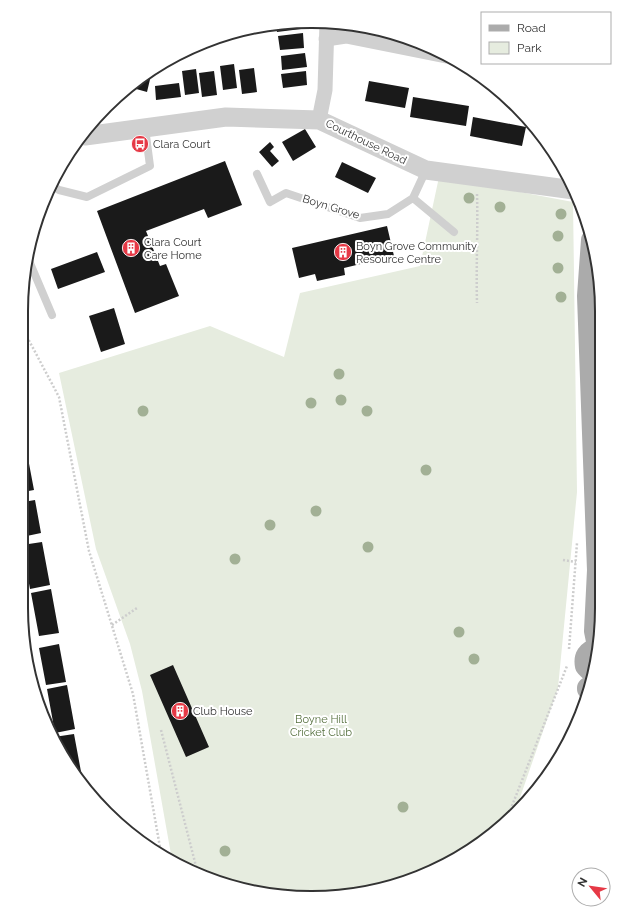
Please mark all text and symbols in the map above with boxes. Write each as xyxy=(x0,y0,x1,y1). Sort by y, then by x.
legend xyxy=(481,12,611,64)
text: Road xyxy=(517,21,546,35)
text: Park xyxy=(517,41,542,55)
street label: Courthouse Road xyxy=(323,117,409,167)
bus stop icon: Clara Court xyxy=(130,134,150,154)
place label: Clara Court xyxy=(153,138,211,151)
street label: Boyn Grove xyxy=(301,192,362,222)
place label: Clara Court Care Home xyxy=(144,236,202,262)
building icon: Clara Court Care Home xyxy=(121,238,141,258)
place label: Boyn Grove Community Resource Centre xyxy=(356,240,477,266)
building icon: Boyn Grove Community Resource Centre xyxy=(333,242,353,262)
building icon: Club House xyxy=(170,701,190,721)
place label: Club House xyxy=(193,705,253,718)
park label: Boyne Hill Cricket Club xyxy=(290,713,352,739)
north arrow xyxy=(571,867,611,907)
text: N xyxy=(575,876,590,889)

